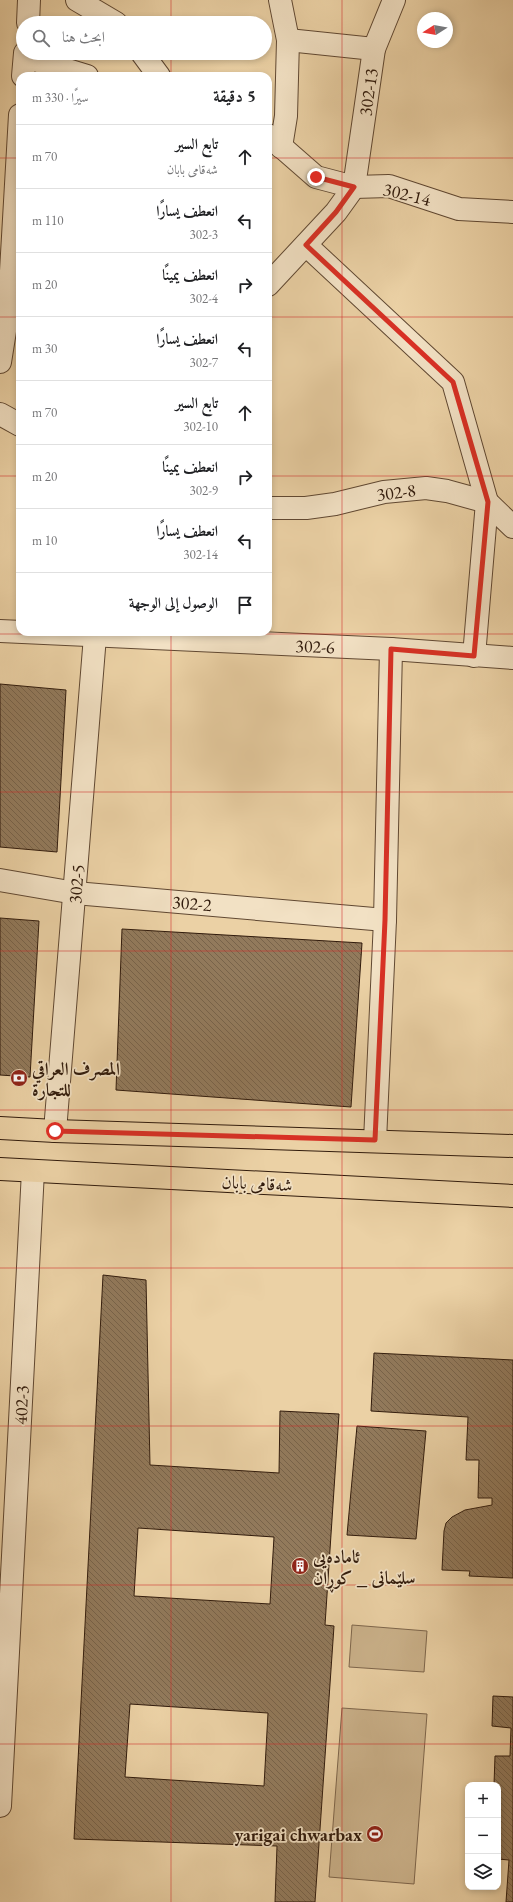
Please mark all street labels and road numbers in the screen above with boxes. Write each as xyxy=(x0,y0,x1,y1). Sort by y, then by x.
street label: 302-13 xyxy=(353,67,383,117)
street label: 302-14 xyxy=(381,177,433,211)
street label: 302-8 xyxy=(375,478,417,506)
street label: 302-6 xyxy=(295,634,335,658)
street label: 302-5 xyxy=(63,863,89,905)
street label: 302-2 xyxy=(171,890,213,916)
street label: شەقامی بابان xyxy=(221,1170,293,1196)
street label: 402-3 xyxy=(8,1385,34,1425)

